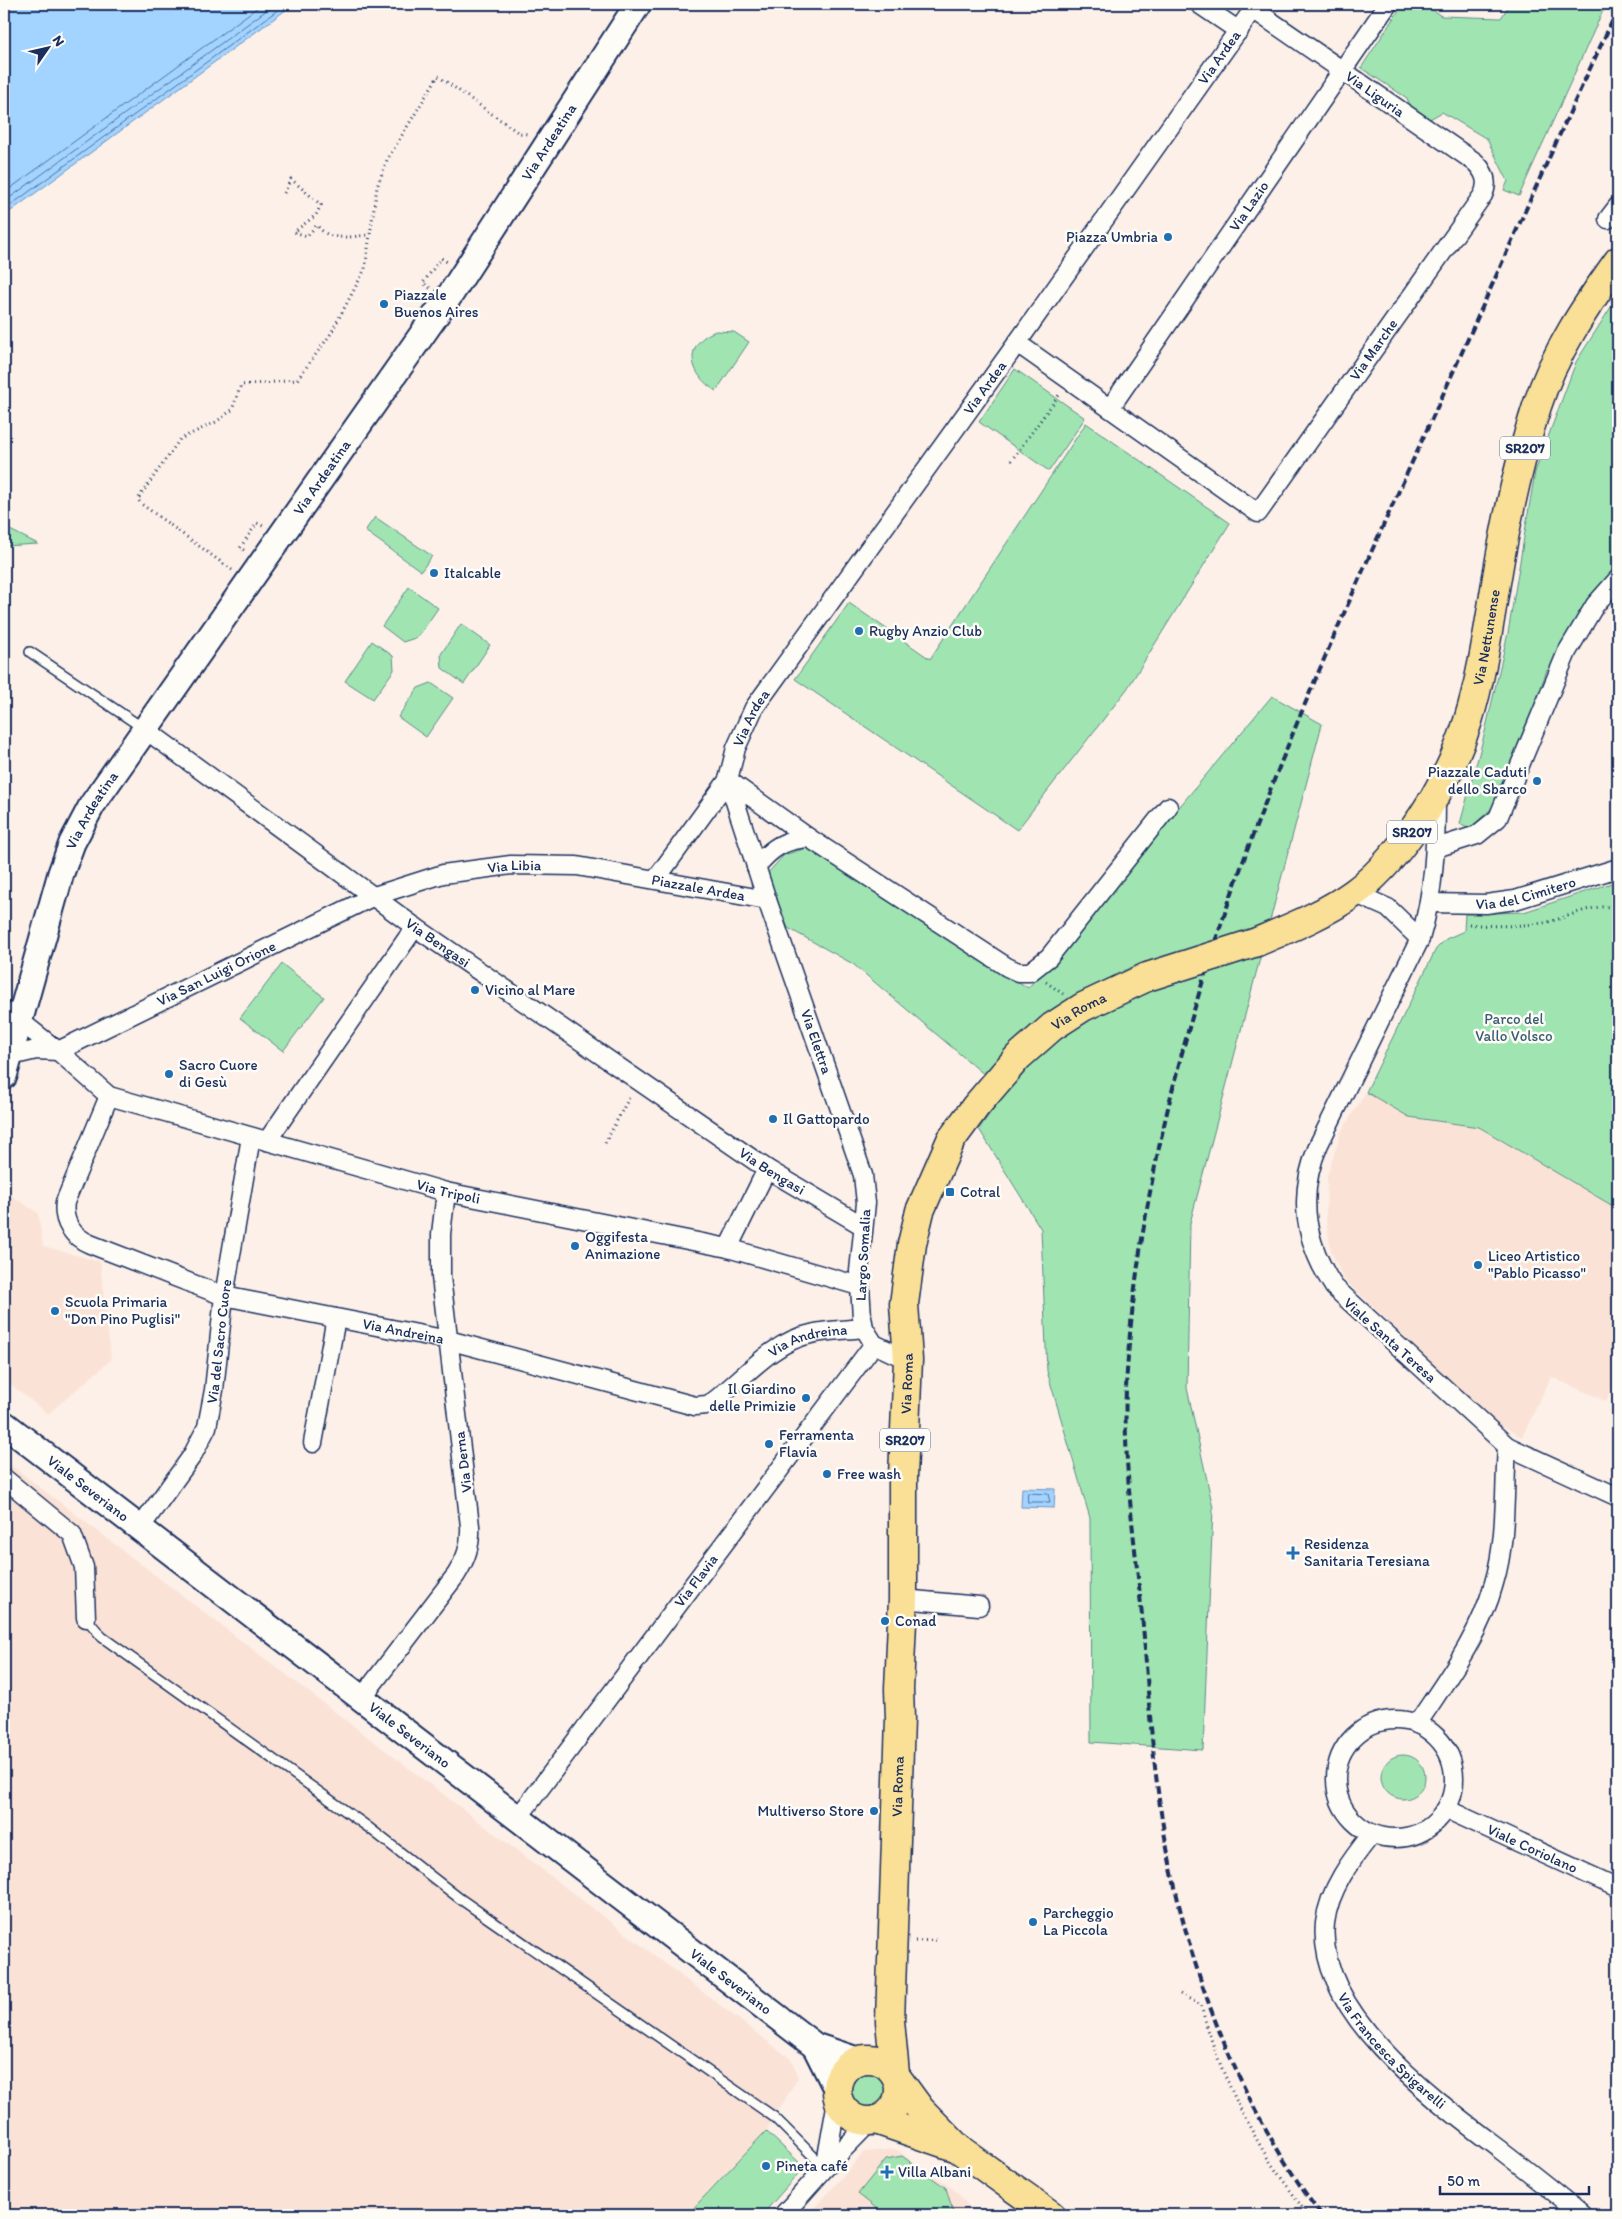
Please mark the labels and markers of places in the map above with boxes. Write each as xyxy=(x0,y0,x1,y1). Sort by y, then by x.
place label: Piazza Umbria xyxy=(1066,228,1159,246)
marker: Piazza Umbria xyxy=(1162,231,1174,243)
place label: Piazzale Buenos Aires xyxy=(394,286,479,321)
marker: Piazzale Buenos Aires xyxy=(378,298,390,310)
place label: Italcable xyxy=(444,564,501,582)
marker: Italcable xyxy=(428,567,440,579)
place label: Rugby Anzio Club xyxy=(869,622,982,640)
marker: Rugby Anzio Club xyxy=(853,625,865,637)
place label: Piazzale Caduti dello Sbarco xyxy=(1428,763,1527,798)
marker: Piazzale Caduti dello Sbarco xyxy=(1531,775,1543,787)
place label: Vicino al Mare xyxy=(485,981,575,999)
marker: Vicino al Mare xyxy=(469,984,481,996)
place label: Sacro Cuore di Gesù xyxy=(179,1056,258,1091)
marker: Sacro Cuore di Gesù xyxy=(163,1068,175,1080)
place label: Il Gattopardo xyxy=(783,1110,870,1128)
marker: Il Gattopardo xyxy=(767,1113,779,1125)
place label: Cotral xyxy=(960,1183,1001,1201)
marker: Cotral xyxy=(944,1186,956,1198)
place label: Oggifesta Animazione xyxy=(585,1228,660,1263)
marker: Oggifesta Animazione xyxy=(569,1240,581,1252)
place label: Liceo Artistico "Pablo Picasso" xyxy=(1488,1247,1586,1282)
marker: Liceo Artistico "Pablo Picasso" xyxy=(1472,1259,1484,1271)
place label: Scuola Primaria "Don Pino Puglisi" xyxy=(65,1293,180,1328)
marker: Scuola Primaria "Don Pino Puglisi" xyxy=(49,1305,61,1317)
place label: Il Giardino delle Primizie xyxy=(709,1380,796,1415)
marker: Il Giardino delle Primizie xyxy=(800,1392,812,1404)
place label: Ferramenta Flavia xyxy=(779,1426,854,1461)
marker: Ferramenta Flavia xyxy=(763,1438,775,1450)
place label: Free wash xyxy=(837,1465,901,1483)
marker: Free wash xyxy=(821,1468,833,1480)
place label: Residenza Sanitaria Teresiana xyxy=(1304,1535,1430,1570)
marker: Residenza Sanitaria Teresiana xyxy=(1286,1546,1300,1560)
place label: Conad xyxy=(895,1612,936,1630)
marker: Conad xyxy=(879,1615,891,1627)
place label: Multiverso Store xyxy=(757,1802,864,1820)
marker: Multiverso Store xyxy=(868,1805,880,1817)
place label: Parcheggio La Piccola xyxy=(1043,1904,1114,1939)
marker: Parcheggio La Piccola xyxy=(1027,1916,1039,1928)
place label: Pineta café xyxy=(776,2157,848,2175)
marker: Pineta café xyxy=(760,2160,772,2172)
place label: Villa Albani xyxy=(898,2163,971,2181)
marker: Villa Albani xyxy=(880,2165,894,2179)

